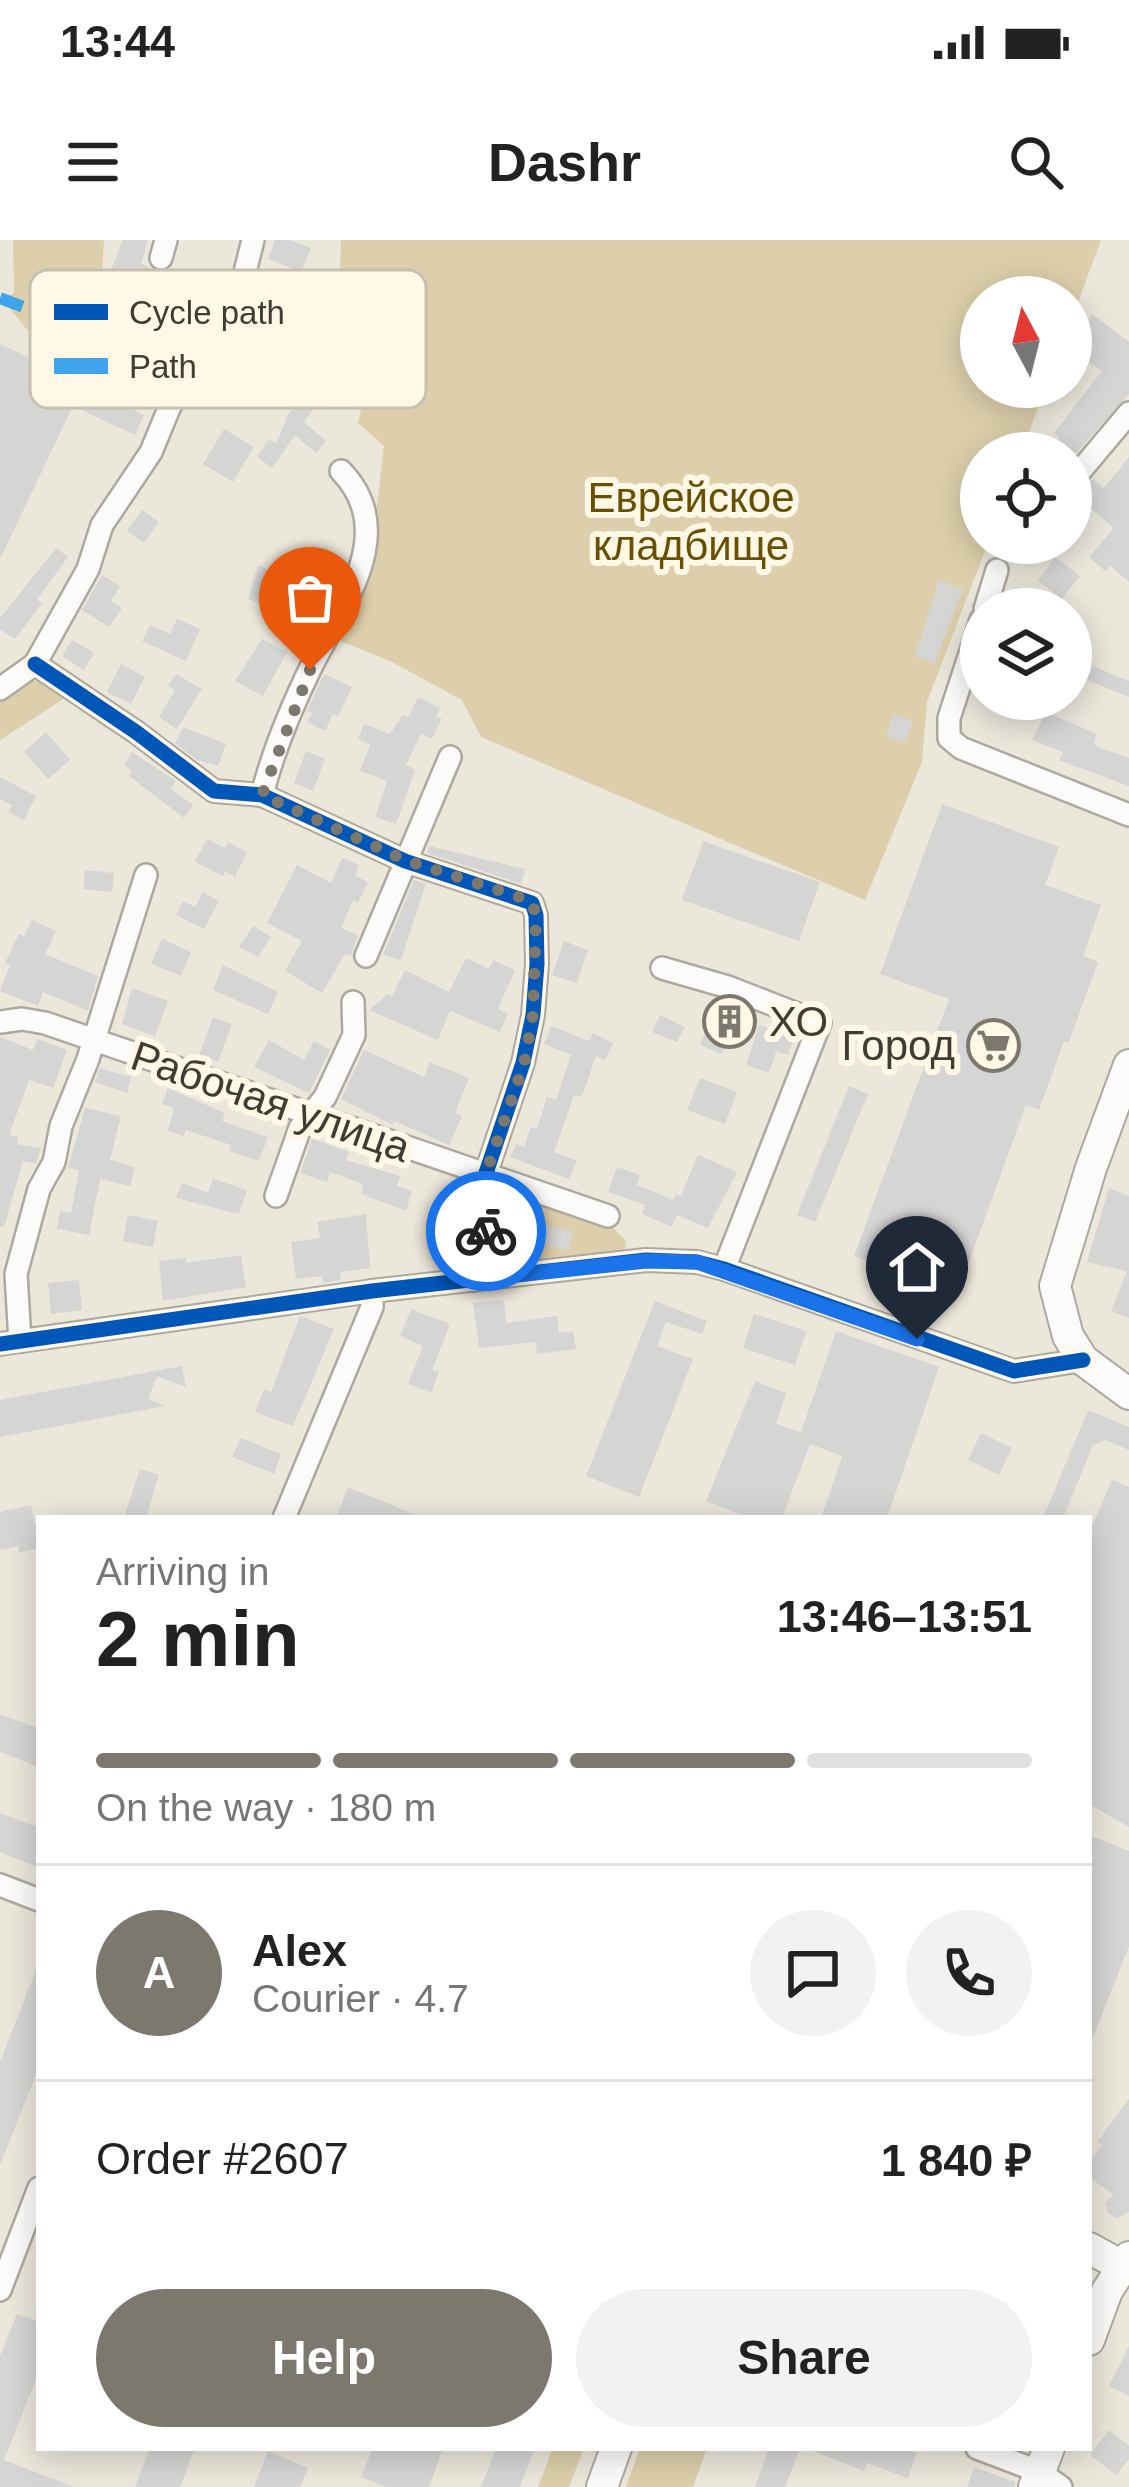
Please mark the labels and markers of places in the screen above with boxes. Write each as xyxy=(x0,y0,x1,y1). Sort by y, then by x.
pin xyxy=(259,547,361,670)
building icon: ХО xyxy=(702,993,758,1049)
place label: ХО xyxy=(769,998,828,1045)
supermarket icon: Город xyxy=(966,1017,1022,1073)
place label: Город xyxy=(841,1022,955,1069)
pin xyxy=(866,1216,968,1339)

